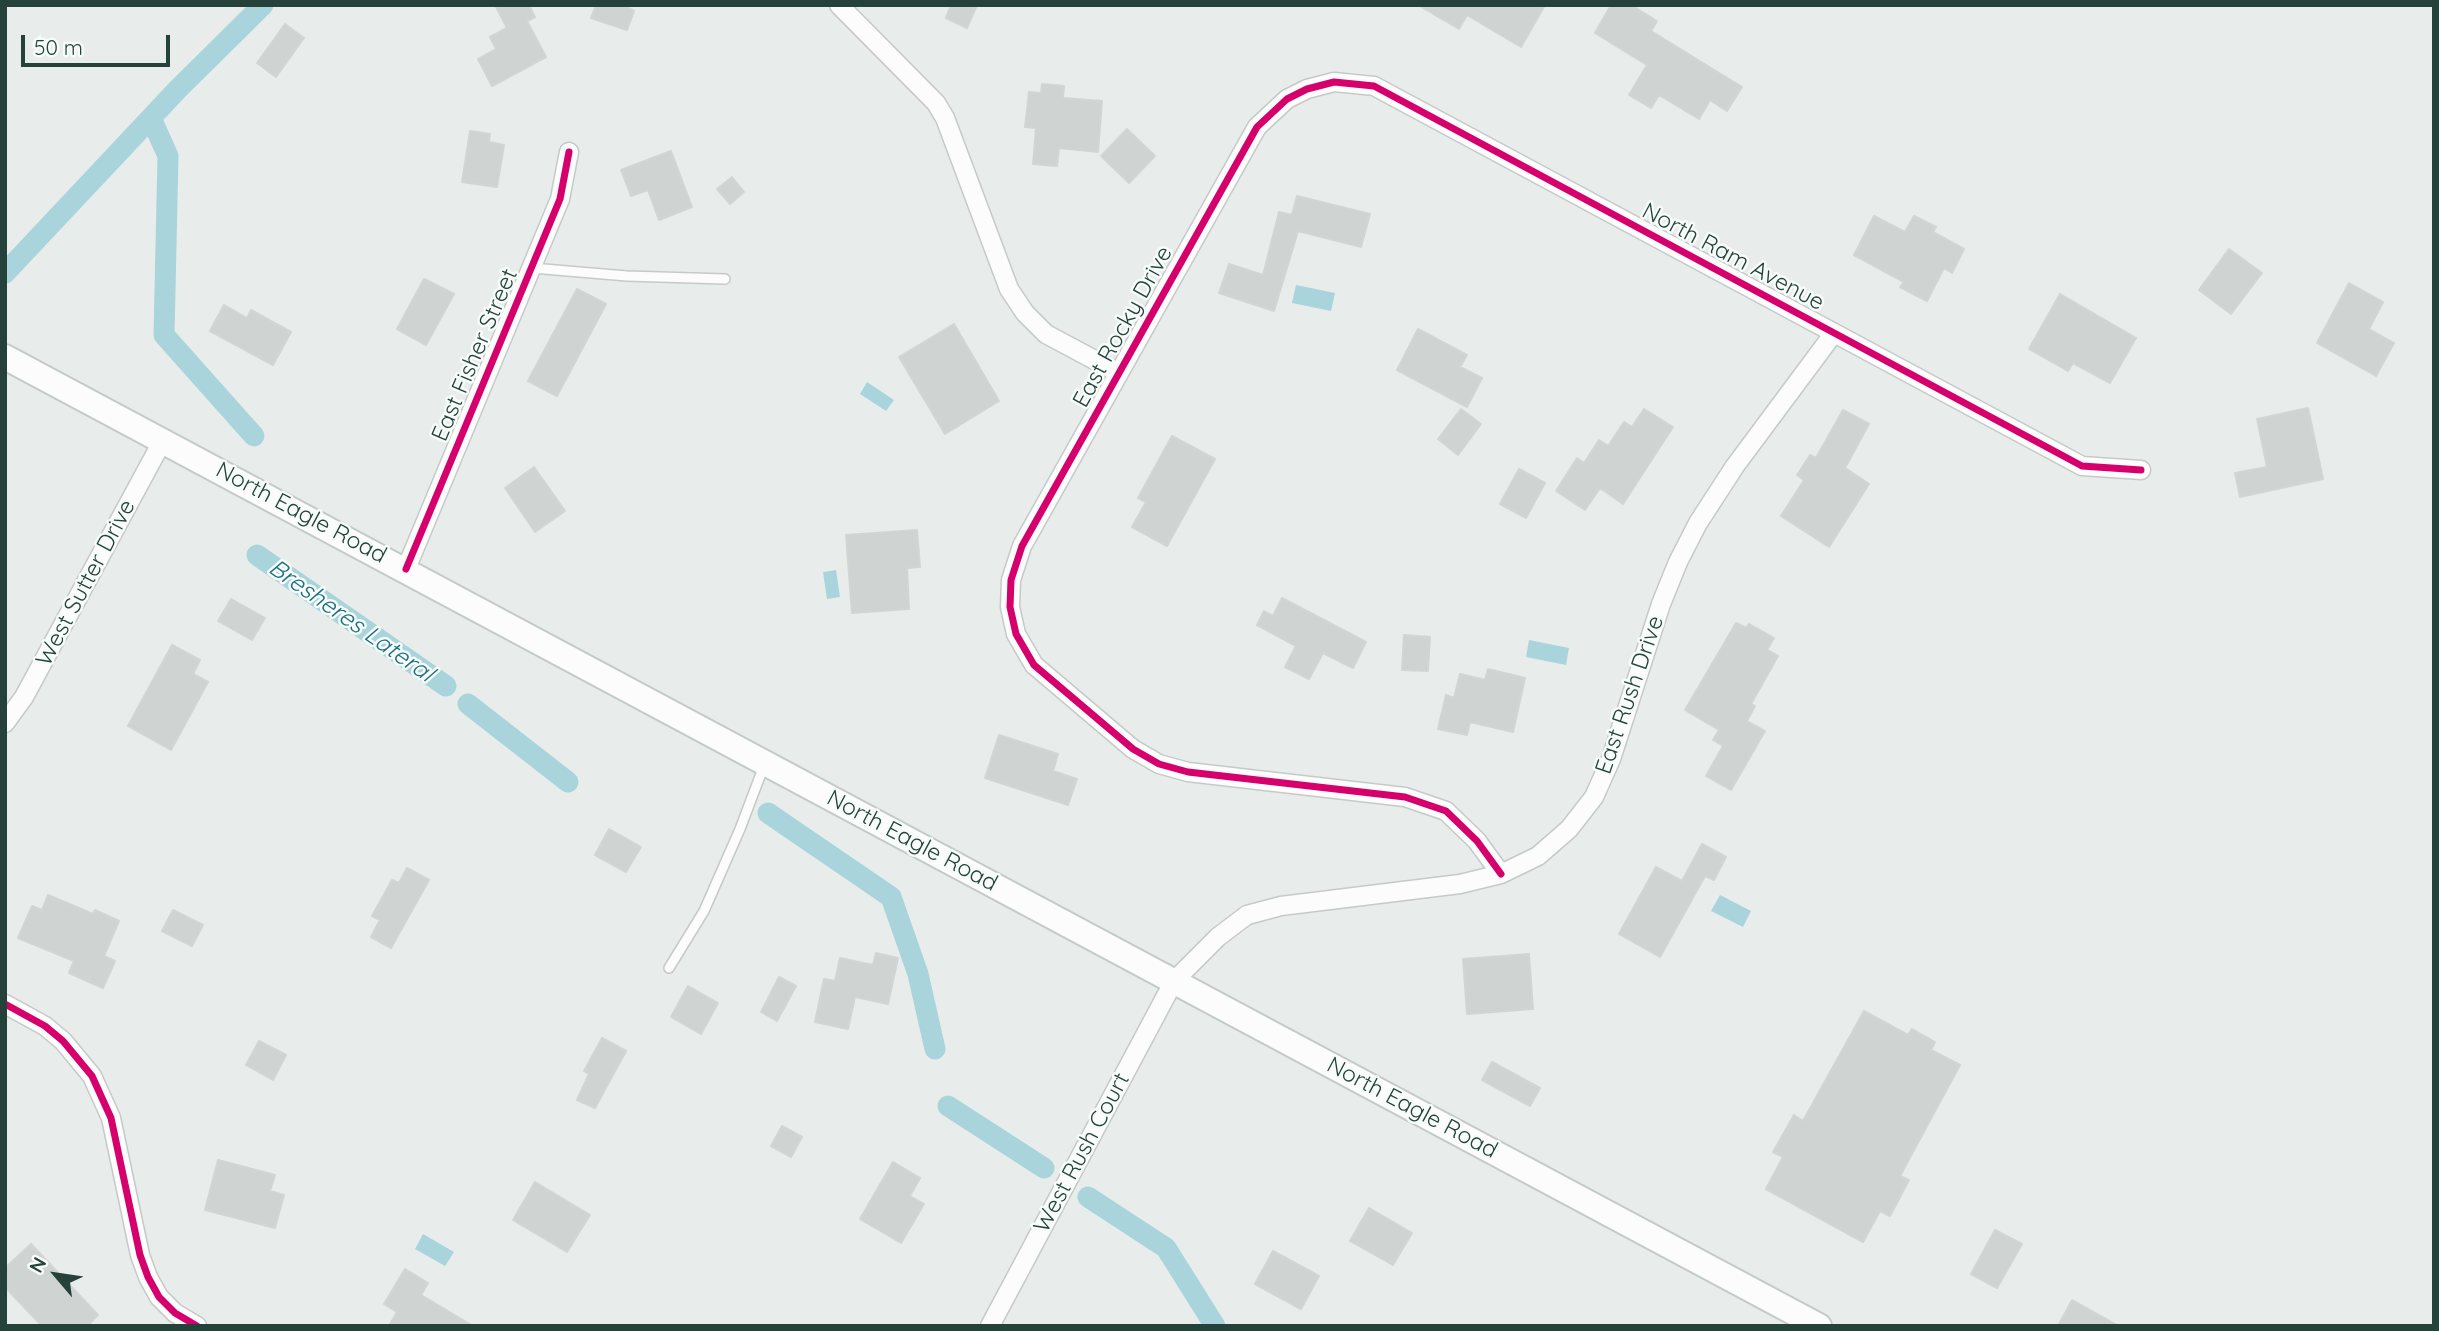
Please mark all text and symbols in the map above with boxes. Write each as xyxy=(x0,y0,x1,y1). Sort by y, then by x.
scale bar xyxy=(24,21,173,65)
text: 50 m xyxy=(34,34,83,60)
street label: North Ram Avenue xyxy=(1637,197,1829,317)
street label: East Rocky Drive xyxy=(1067,242,1179,412)
street label: East Fisher Street xyxy=(426,265,524,445)
street label: North Eagle Road xyxy=(211,456,391,570)
street label: West Sutter Drive xyxy=(30,495,142,671)
water label: Bresheres Lateral xyxy=(263,553,439,689)
street label: East Rush Drive xyxy=(1590,612,1670,778)
street label: North Eagle Road xyxy=(822,784,1002,898)
street label: North Eagle Road xyxy=(1322,1051,1502,1165)
street label: West Rush Court xyxy=(1028,1068,1136,1238)
north arrow xyxy=(21,1240,91,1310)
text: N xyxy=(24,1253,52,1277)

